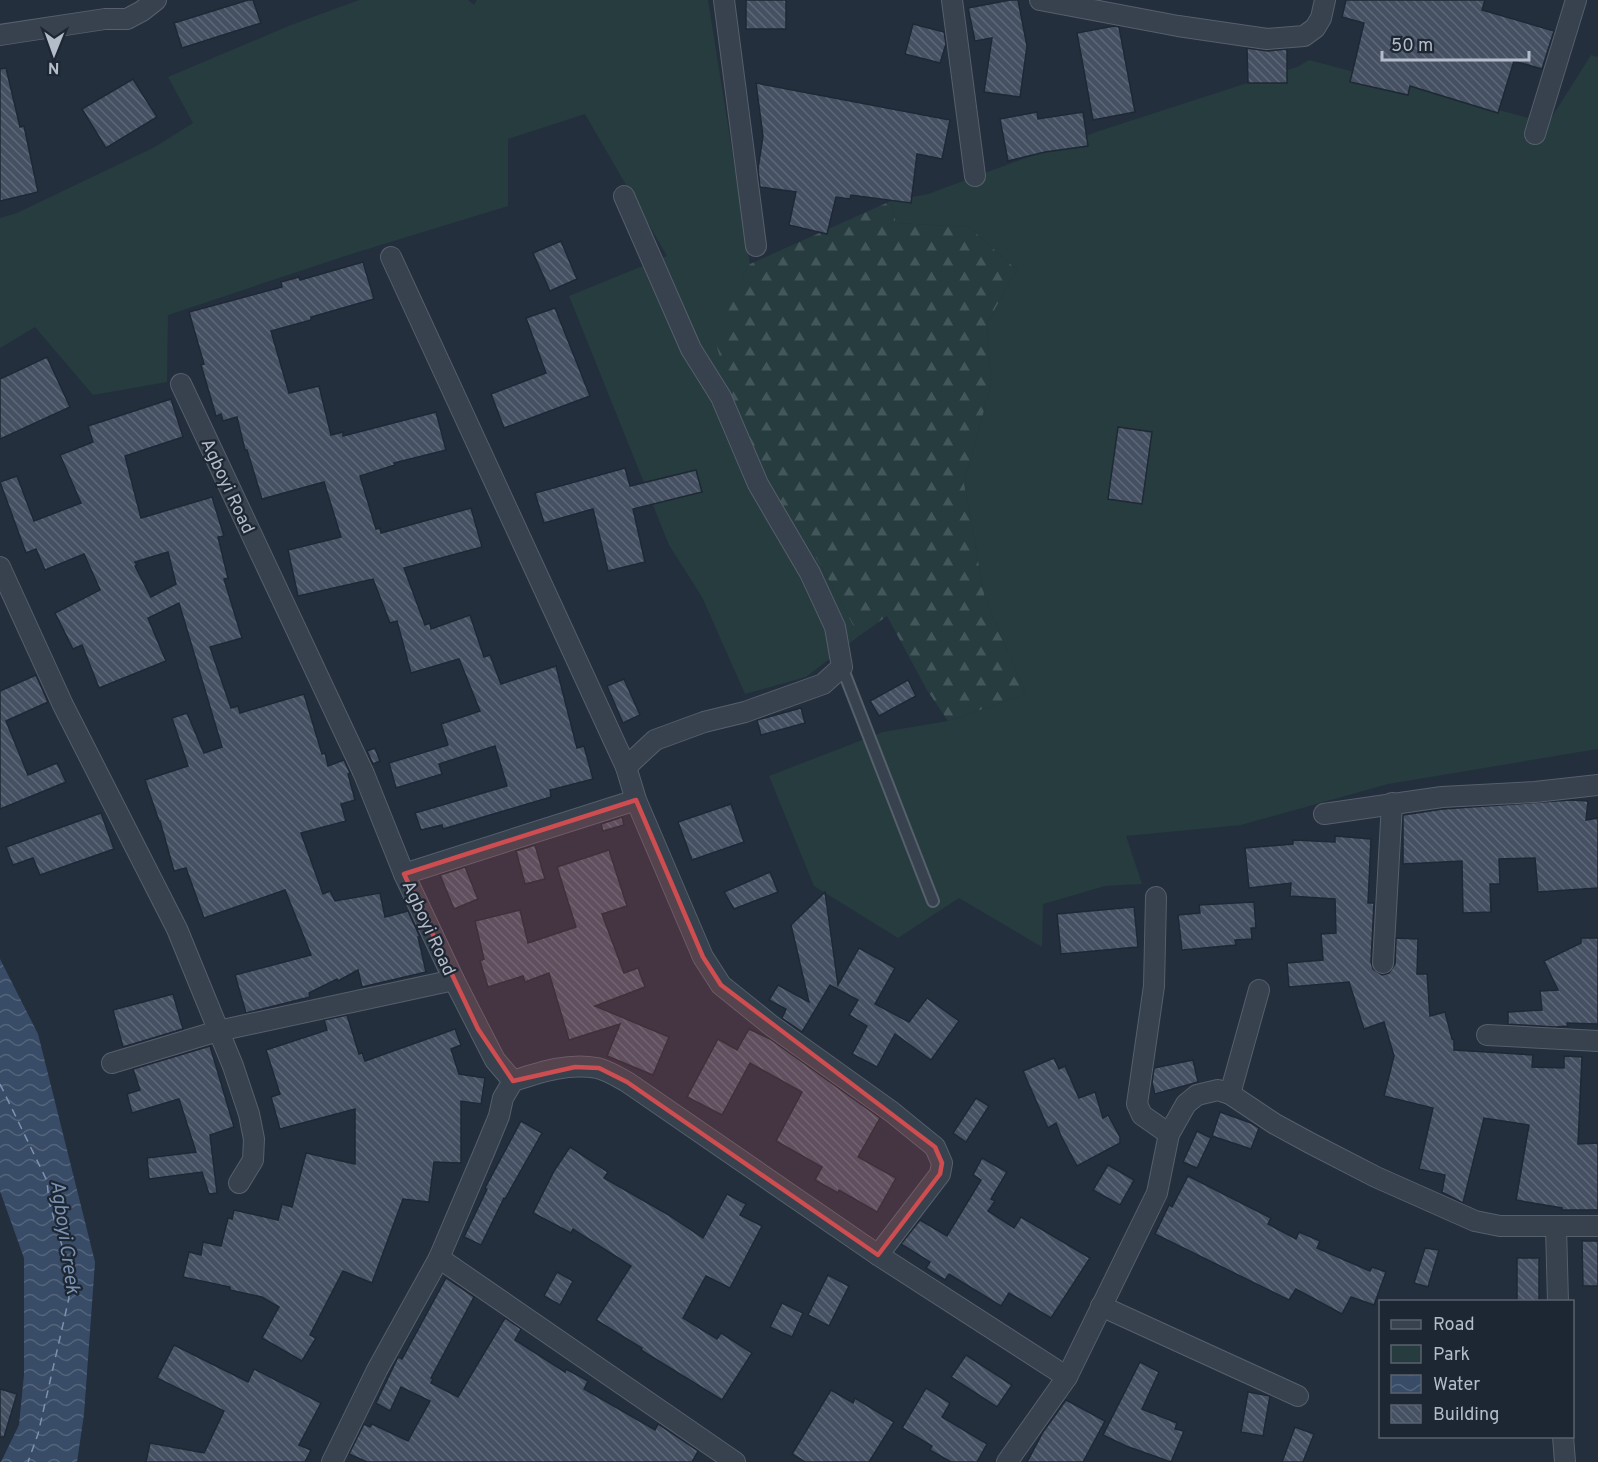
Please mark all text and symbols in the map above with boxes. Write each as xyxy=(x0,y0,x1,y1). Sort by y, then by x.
north arrow xyxy=(24,24,84,84)
scale bar xyxy=(1382,24,1529,62)
text: 50 m xyxy=(1391,35,1433,58)
text: N xyxy=(48,57,60,77)
street label: Agboyi Road xyxy=(195,435,259,538)
street label: Agboyi Road xyxy=(396,877,460,980)
water label: Agboyi Creek xyxy=(43,1179,85,1297)
legend xyxy=(1379,1300,1574,1438)
text: Road xyxy=(1433,1314,1475,1337)
text: Park xyxy=(1433,1344,1470,1367)
text: Water xyxy=(1433,1374,1480,1397)
text: Building xyxy=(1433,1404,1499,1427)

